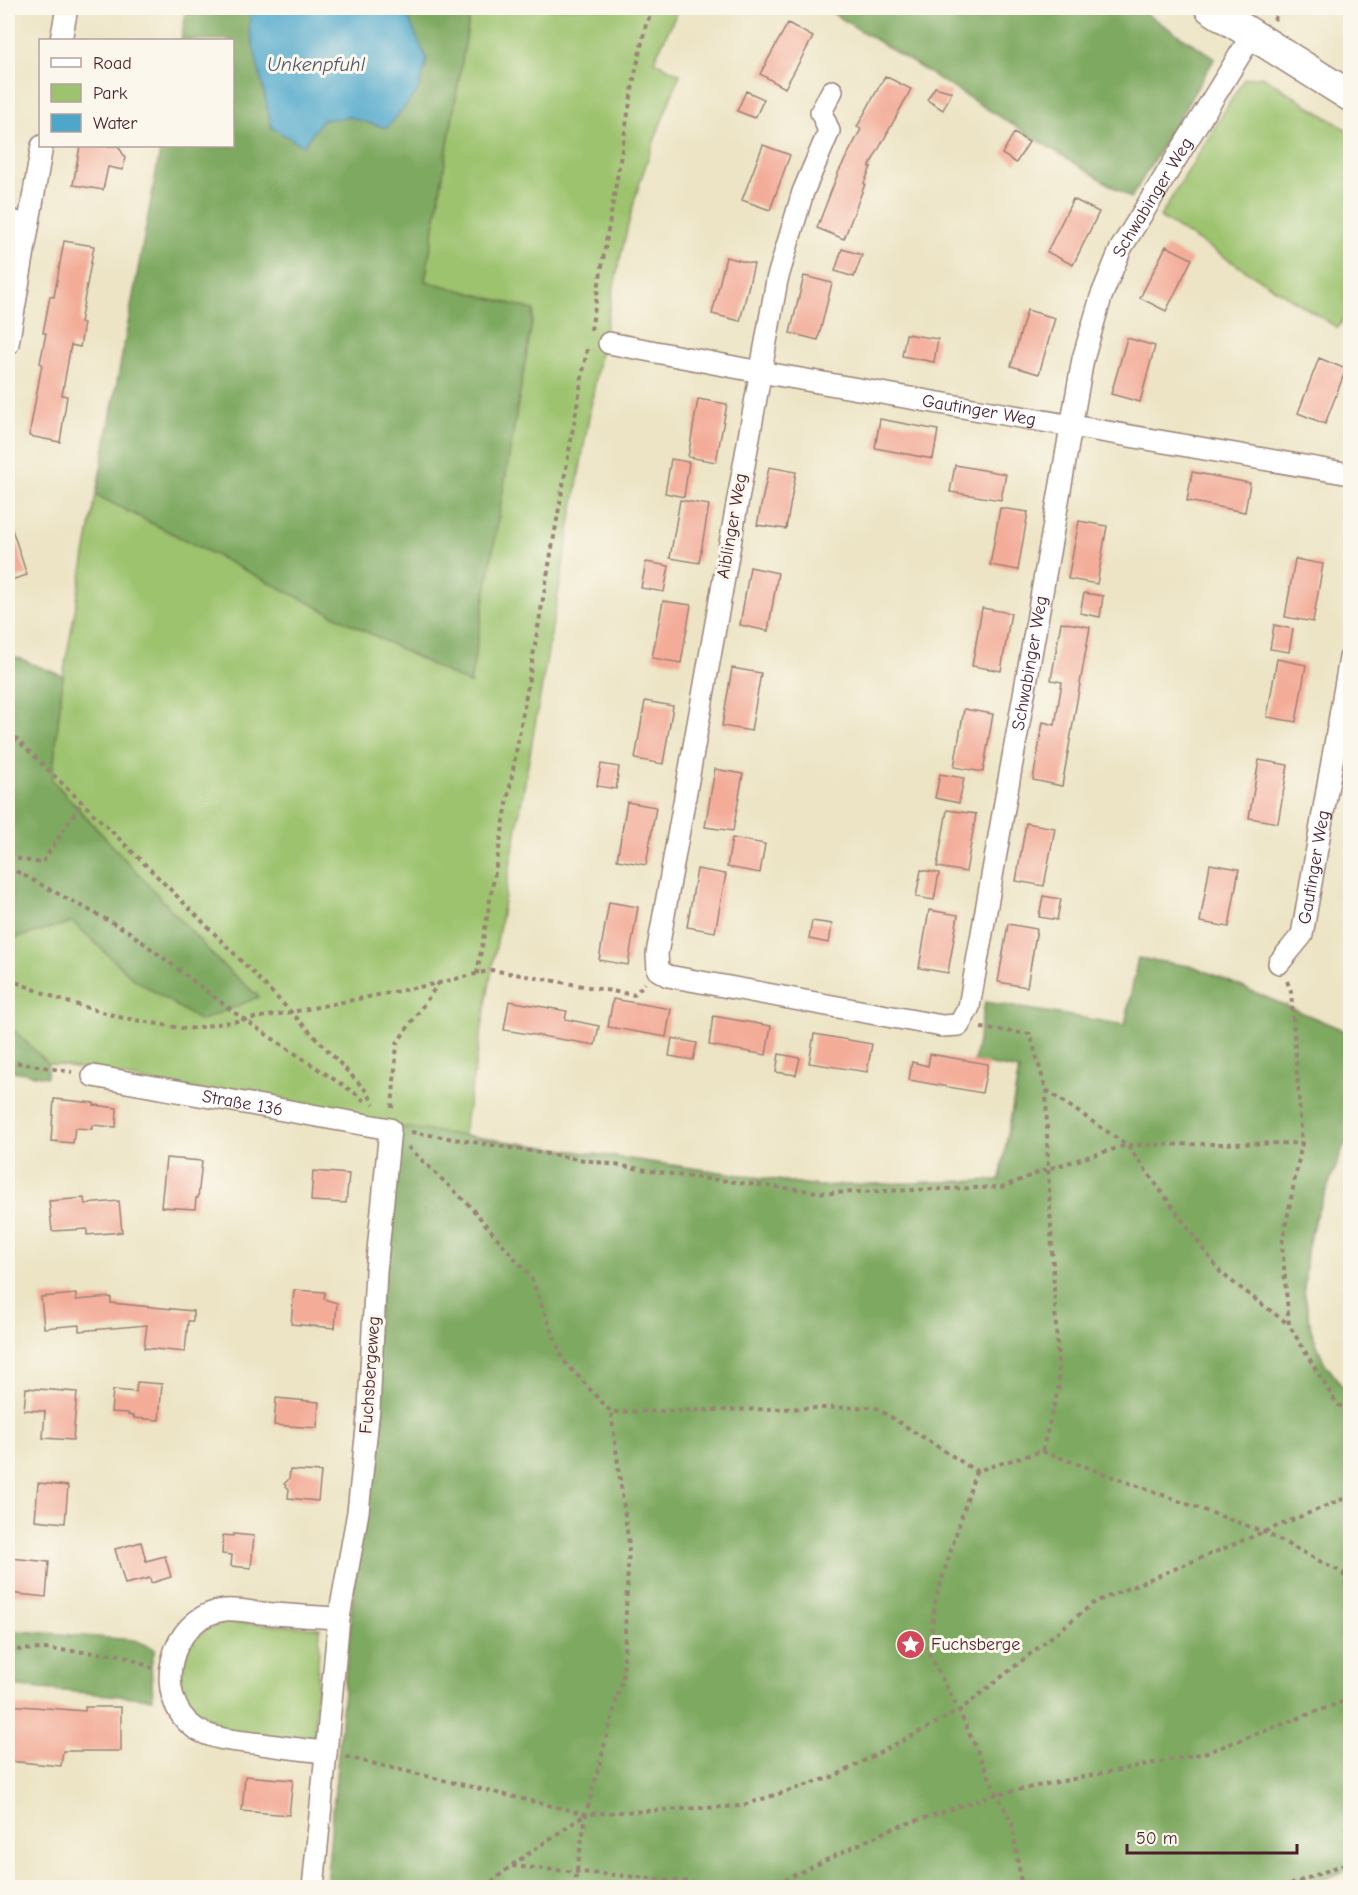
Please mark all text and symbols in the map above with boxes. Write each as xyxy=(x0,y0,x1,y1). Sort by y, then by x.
legend xyxy=(39,39,234,147)
text: Road xyxy=(93,53,132,74)
water label: Unkenpfuhl xyxy=(267,53,366,76)
text: Park xyxy=(93,83,128,104)
text: Water xyxy=(93,113,138,134)
street label: Schwabinger Weg xyxy=(1108,134,1197,260)
street label: Gautinger Weg xyxy=(920,390,1038,430)
street label: Aiblinger Weg xyxy=(712,472,752,580)
street label: Schwabinger Weg xyxy=(1007,594,1052,732)
street label: Gautinger Weg xyxy=(1294,809,1334,926)
street label: Straße 136 xyxy=(201,1085,285,1120)
street label: Fuchsbergeweg xyxy=(355,1315,385,1435)
place icon: Fuchsberge xyxy=(894,1628,926,1660)
place label: Fuchsberge xyxy=(931,1634,1020,1655)
scale bar xyxy=(1127,1817,1296,1855)
text: 50 m xyxy=(1136,1828,1178,1849)

